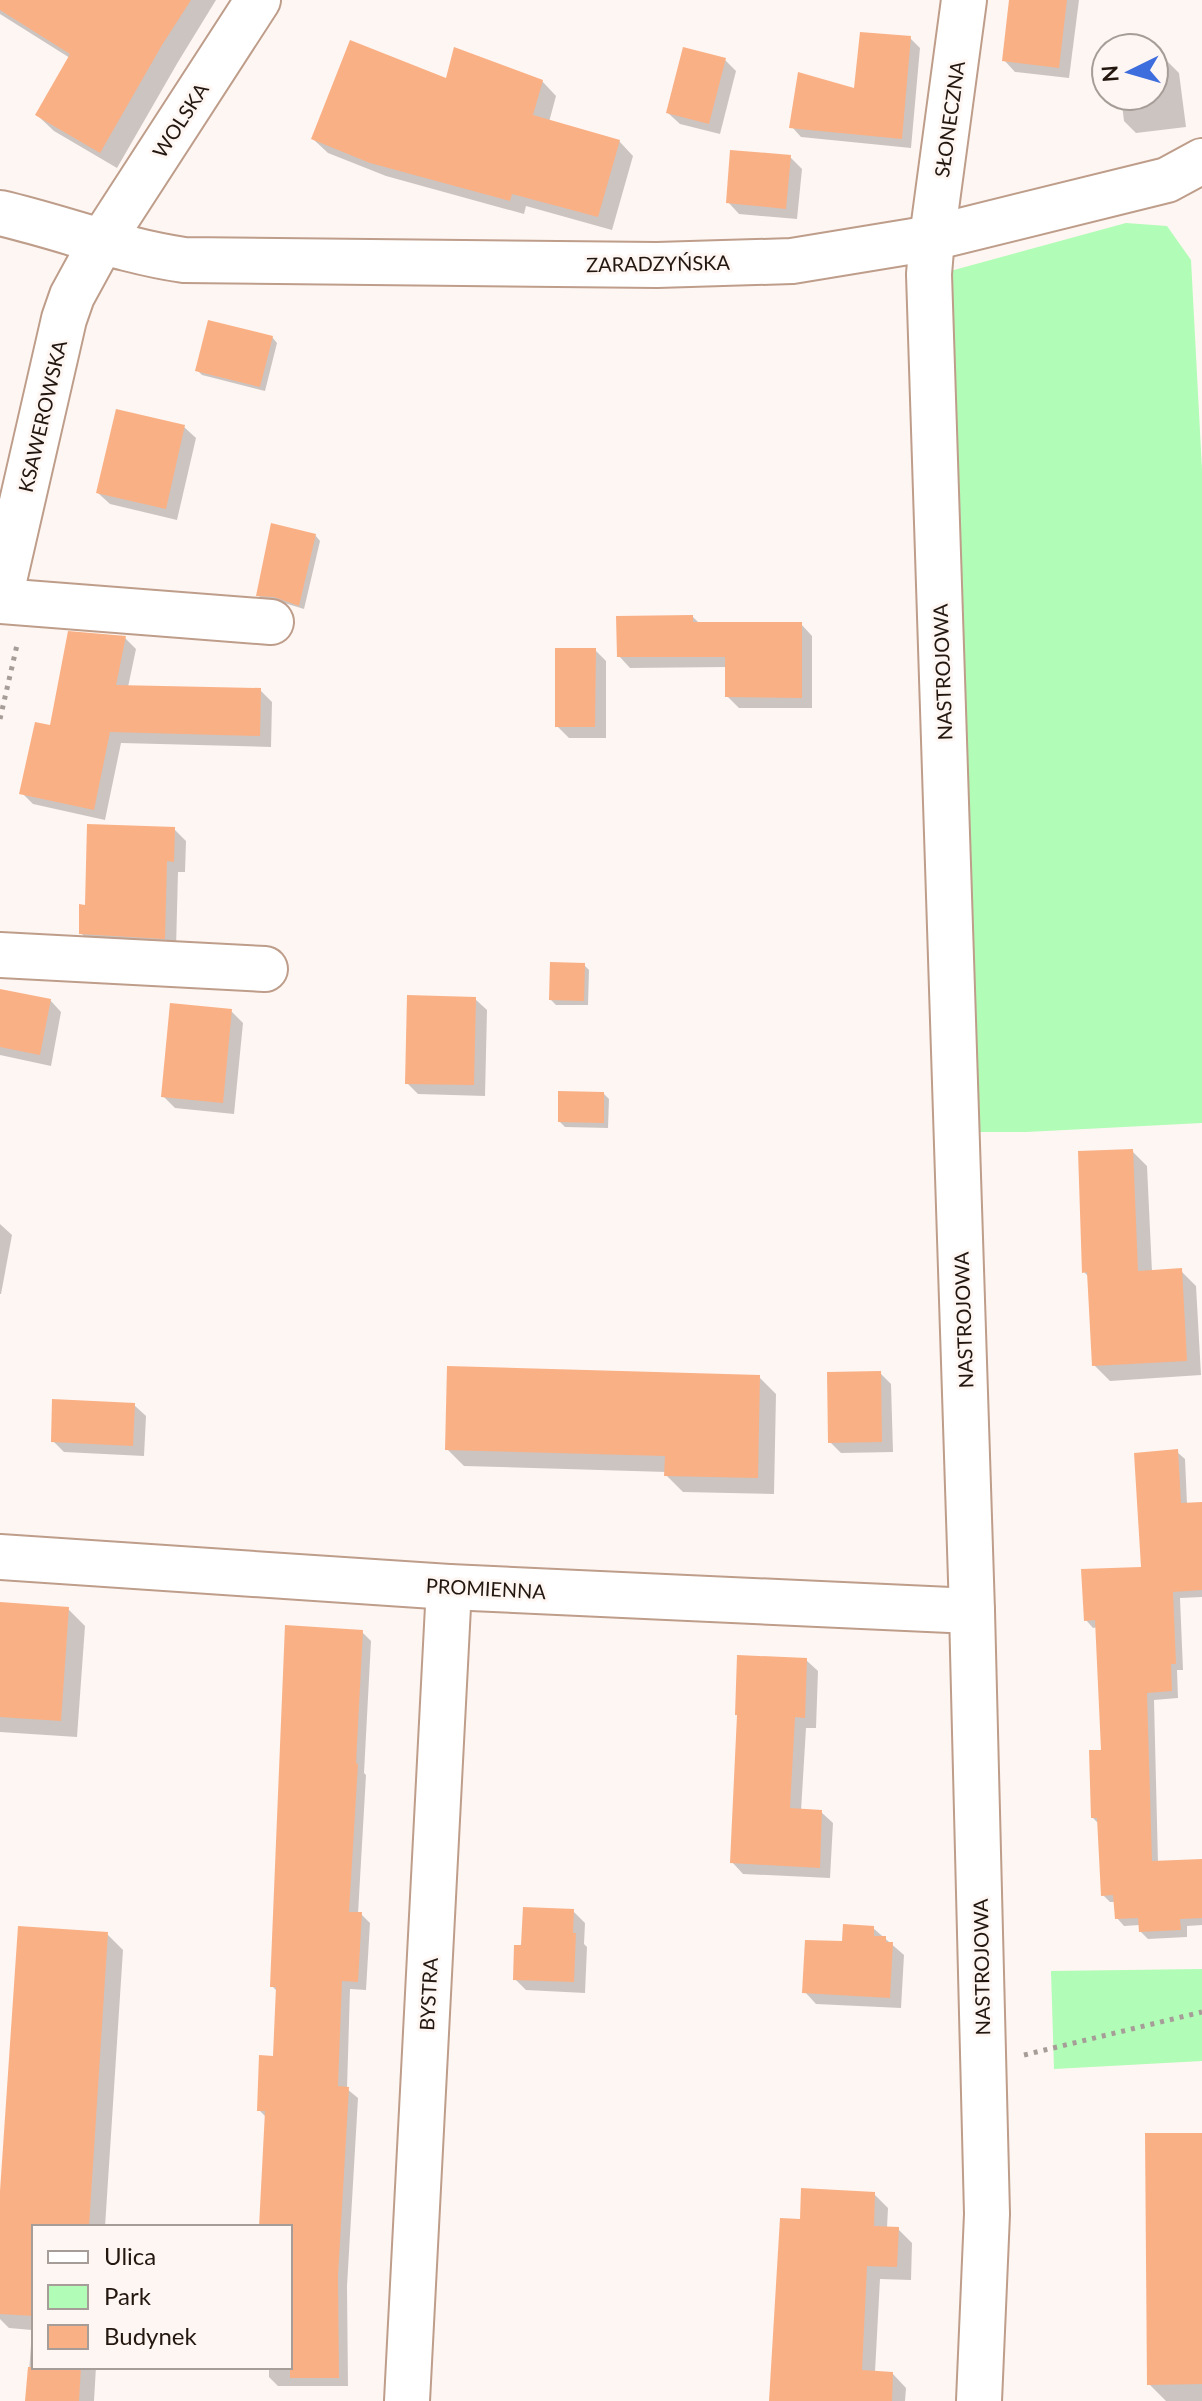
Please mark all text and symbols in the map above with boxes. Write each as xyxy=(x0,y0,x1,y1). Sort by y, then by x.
north arrow xyxy=(1090,32,1170,112)
street label: SŁONECZNA xyxy=(929,59,969,179)
text: N xyxy=(1095,64,1124,83)
street label: WOLSKA xyxy=(147,78,213,162)
street label: ZARADZYŃSKA xyxy=(586,250,731,276)
street label: KSAWEROWSKA xyxy=(13,337,71,494)
street label: NASTROJOWA xyxy=(928,603,956,741)
street label: NASTROJOWA xyxy=(949,1251,977,1389)
street label: PROMIENNA xyxy=(425,1573,547,1603)
street label: NASTROJOWA xyxy=(968,1898,994,2036)
street label: BYSTRA xyxy=(414,1956,442,2031)
legend xyxy=(32,2225,292,2369)
text: Ulica xyxy=(104,2241,156,2270)
text: Park xyxy=(104,2281,152,2310)
text: Budynek xyxy=(104,2321,198,2350)

